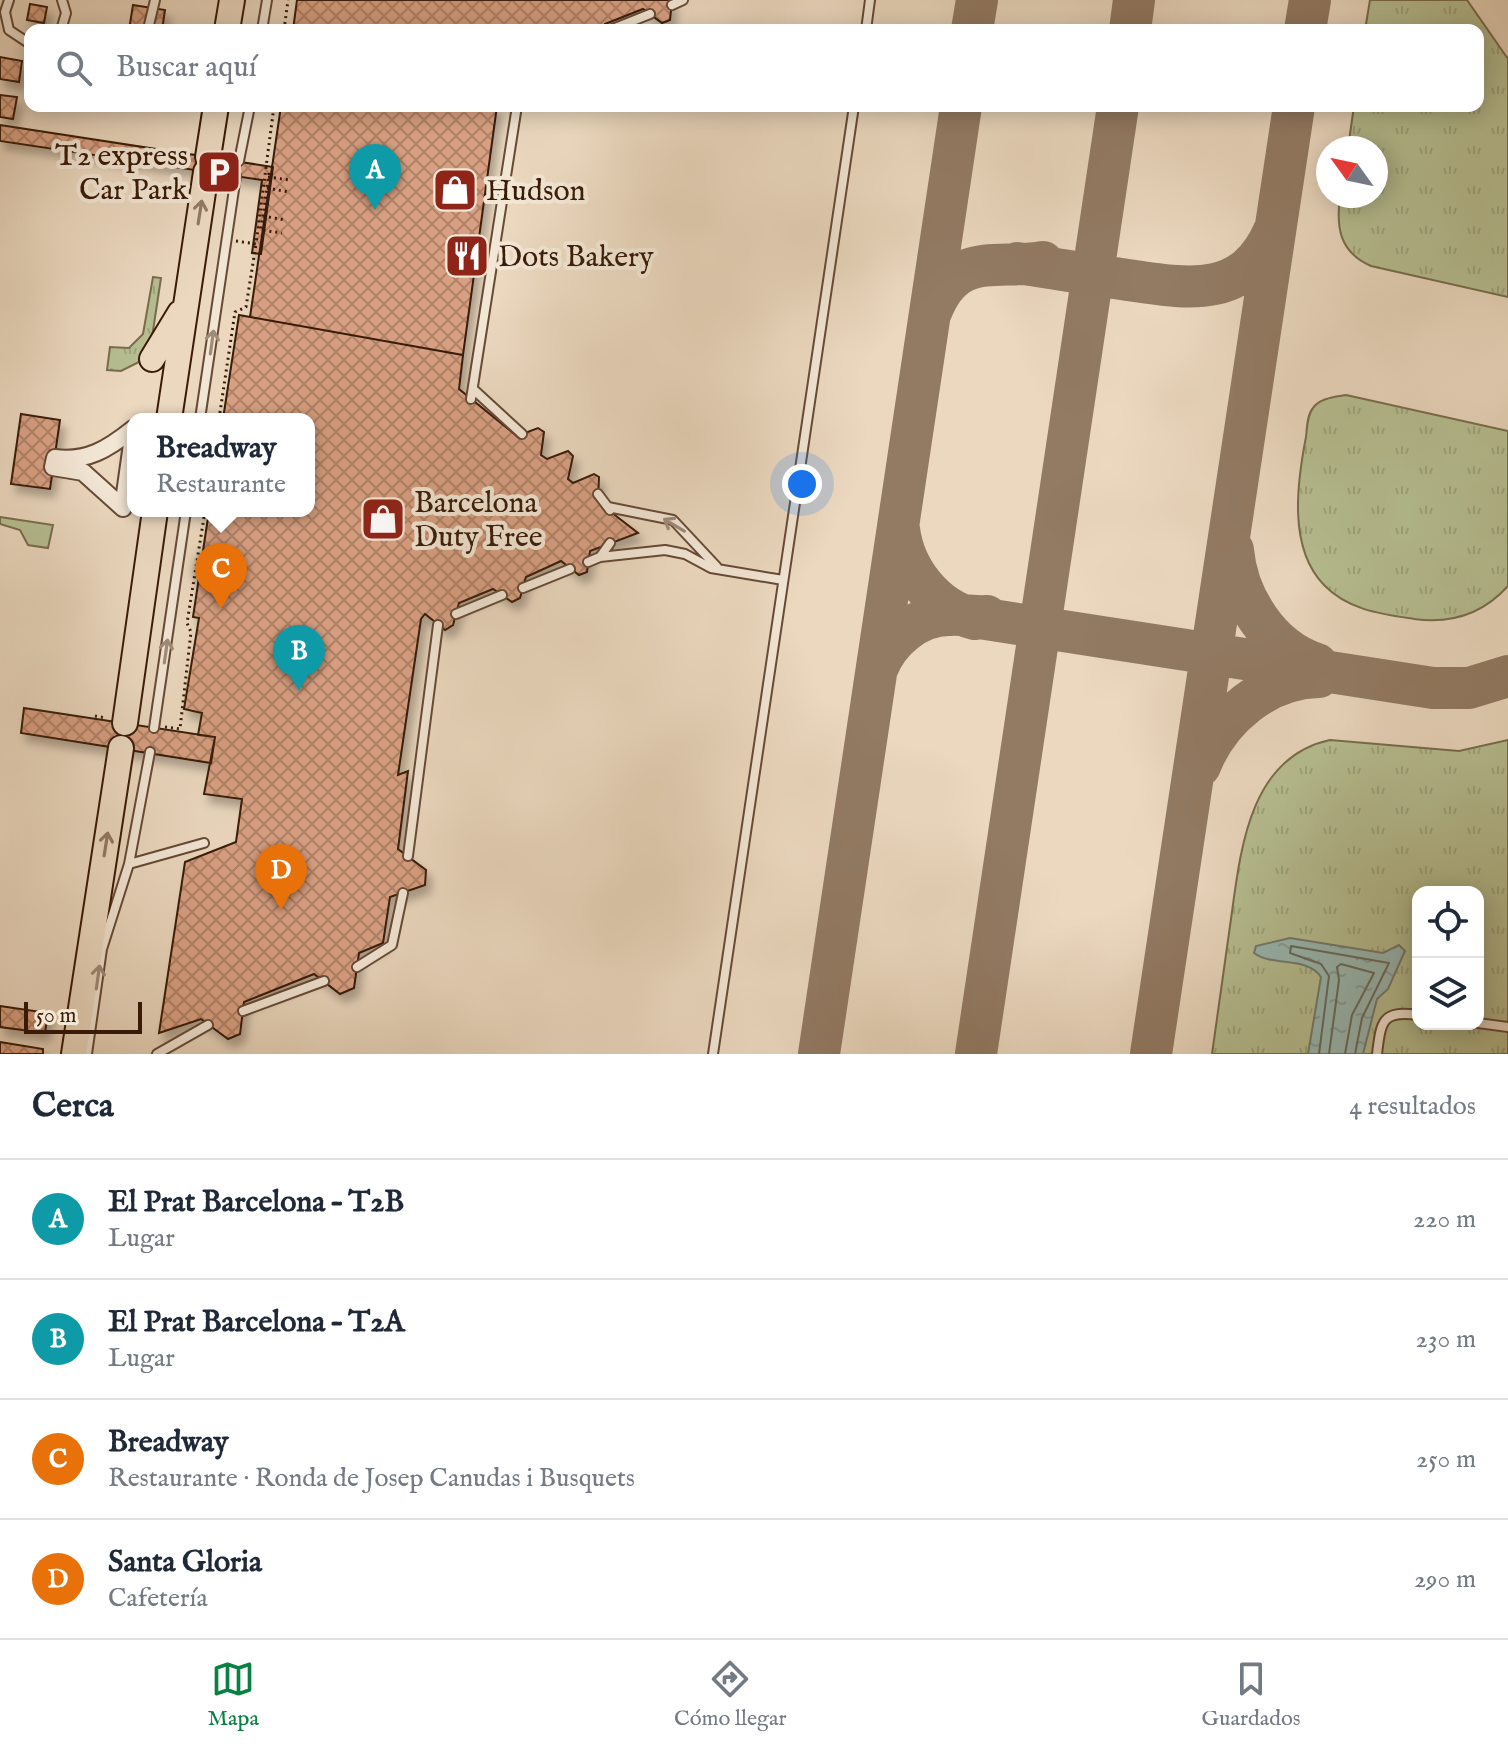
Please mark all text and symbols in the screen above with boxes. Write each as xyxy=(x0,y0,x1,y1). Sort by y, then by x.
search box xyxy=(24,24,1484,112)
icon: search xyxy=(52,46,96,90)
text: Buscar aquí xyxy=(116,49,257,87)
north arrow xyxy=(1316,136,1388,208)
place label: T2 express Car Park xyxy=(55,138,189,210)
pin: A xyxy=(349,144,401,210)
parking icon: T2 express Car Park xyxy=(195,148,243,196)
shop icon: Hudson xyxy=(431,166,479,214)
place label: Hudson xyxy=(486,173,586,211)
one-way arrow xyxy=(193,200,208,225)
restaurant icon: Dots Bakery xyxy=(443,232,491,280)
place label: Dots Bakery xyxy=(498,239,654,277)
one-way arrow xyxy=(204,329,219,356)
popup xyxy=(127,413,315,517)
text: Breadway xyxy=(156,430,277,468)
your location xyxy=(782,464,822,504)
text: Restaurante xyxy=(156,468,286,501)
place label: Barcelona Duty Free xyxy=(414,485,542,557)
shop icon: Barcelona Duty Free xyxy=(359,495,407,543)
one-way arrow xyxy=(664,517,686,533)
pin: C xyxy=(195,543,247,609)
pin: B xyxy=(273,625,325,691)
one-way arrow xyxy=(159,639,174,664)
one-way arrow xyxy=(99,832,114,857)
pin: D xyxy=(255,844,307,910)
map controls xyxy=(1412,886,1484,1030)
button: locate xyxy=(1412,886,1484,958)
button: layers xyxy=(1412,958,1484,1030)
one-way arrow xyxy=(91,965,106,990)
scale bar xyxy=(24,998,142,1034)
text: 50 m xyxy=(36,1002,77,1030)
text: Cerca xyxy=(32,1085,114,1128)
text: 4 resultados xyxy=(1349,1090,1476,1123)
text: El Prat Barcelona – T2B xyxy=(108,1184,404,1222)
text: A xyxy=(49,1203,67,1236)
text: 220 m xyxy=(1413,1203,1476,1236)
text: Lugar xyxy=(108,1222,175,1255)
text: El Prat Barcelona – T2A xyxy=(108,1304,405,1342)
text: B xyxy=(49,1323,67,1356)
text: 230 m xyxy=(1416,1323,1476,1356)
text: Lugar xyxy=(108,1342,175,1375)
text: Breadway xyxy=(108,1424,228,1462)
text: C xyxy=(49,1443,67,1476)
text: 250 m xyxy=(1416,1443,1476,1476)
text: Restaurante · Ronda de Josep Canudas i Busquets xyxy=(108,1462,635,1495)
text: Santa Gloria xyxy=(108,1544,262,1582)
text: D xyxy=(48,1563,68,1596)
text: 290 m xyxy=(1414,1563,1476,1596)
text: Cafetería xyxy=(108,1582,208,1615)
tab: Mapa xyxy=(207,1657,259,1733)
tab: Cómo llegar xyxy=(674,1657,787,1733)
tab: Guardados xyxy=(1202,1657,1301,1733)

